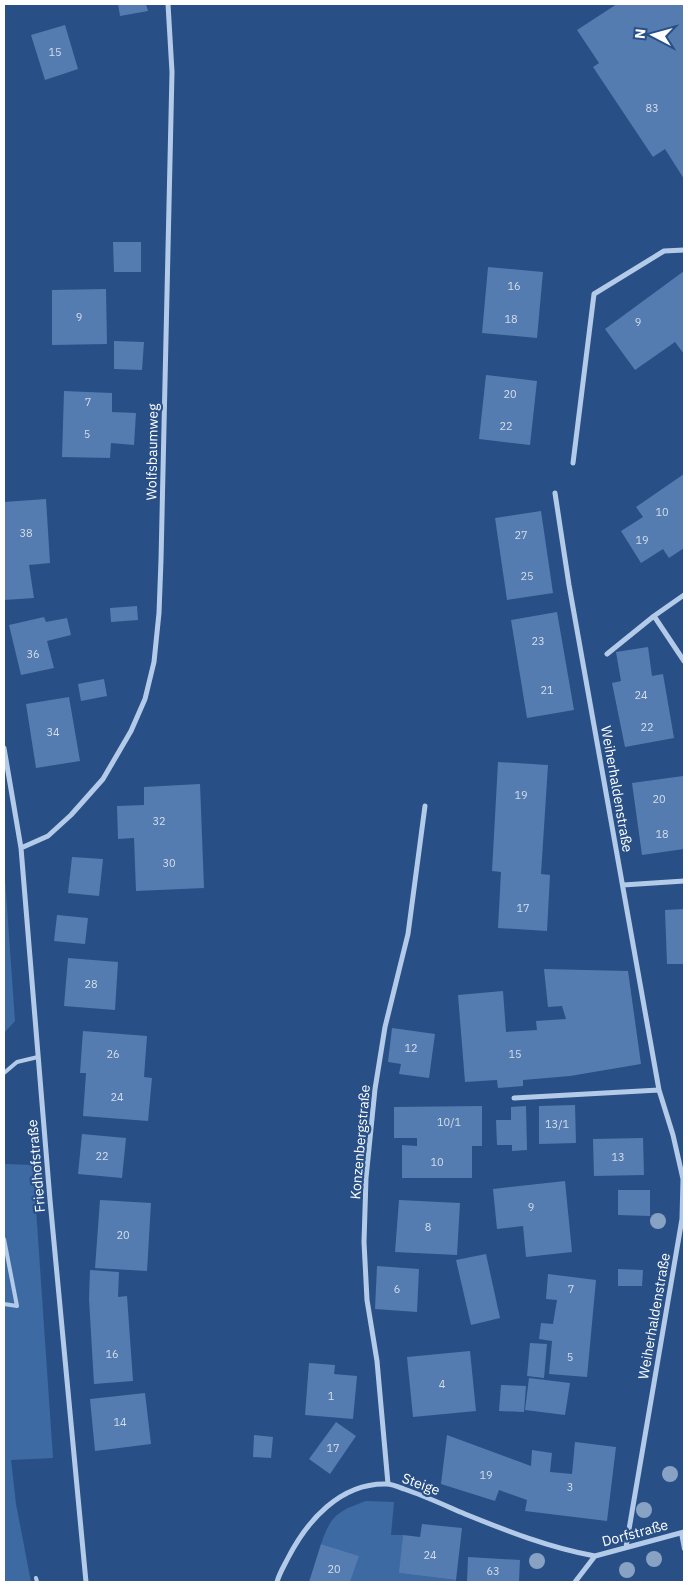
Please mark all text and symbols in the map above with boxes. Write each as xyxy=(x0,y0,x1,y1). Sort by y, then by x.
north arrow xyxy=(628,10,678,60)
text: N xyxy=(631,28,650,40)
house number: 15 xyxy=(48,45,62,59)
house number: 83 xyxy=(645,101,659,115)
house number: 16 xyxy=(507,279,521,293)
house number: 9 xyxy=(76,310,82,324)
house number: 18 xyxy=(504,312,518,326)
house number: 9 xyxy=(635,315,641,329)
house number: 20 xyxy=(503,387,517,401)
house number: 7 xyxy=(85,395,91,409)
street label: Wolfsbaumweg xyxy=(142,403,162,501)
house number: 22 xyxy=(499,419,513,433)
house number: 5 xyxy=(84,427,90,441)
house number: 10 xyxy=(655,505,669,519)
house number: 38 xyxy=(19,526,33,540)
house number: 27 xyxy=(514,528,528,542)
house number: 19 xyxy=(635,533,649,547)
house number: 25 xyxy=(520,569,534,583)
house number: 23 xyxy=(531,634,545,648)
house number: 36 xyxy=(26,647,40,661)
house number: 21 xyxy=(540,683,554,697)
house number: 24 xyxy=(634,688,648,702)
house number: 22 xyxy=(640,720,654,734)
street label: Weiherhaldenstraße xyxy=(597,724,637,854)
house number: 34 xyxy=(46,725,60,739)
house number: 19 xyxy=(514,788,528,802)
house number: 20 xyxy=(652,792,666,806)
house number: 32 xyxy=(152,814,166,828)
house number: 18 xyxy=(655,827,669,841)
house number: 30 xyxy=(162,856,176,870)
house number: 17 xyxy=(516,901,530,915)
house number: 28 xyxy=(84,977,98,991)
house number: 12 xyxy=(404,1041,418,1055)
house number: 26 xyxy=(106,1047,120,1061)
house number: 15 xyxy=(508,1047,522,1061)
street label: Konzenbergstraße xyxy=(346,1084,374,1200)
house number: 24 xyxy=(110,1090,124,1104)
house number: 10/1 xyxy=(437,1115,461,1129)
house number: 13/1 xyxy=(545,1117,569,1131)
street label: Friedhofstraße xyxy=(23,1119,49,1213)
house number: 22 xyxy=(95,1149,109,1163)
house number: 13 xyxy=(611,1150,625,1164)
house number: 10 xyxy=(430,1155,444,1169)
house number: 9 xyxy=(528,1200,534,1214)
house number: 8 xyxy=(425,1220,431,1234)
house number: 20 xyxy=(116,1228,130,1242)
street label: Weiherhaldenstraße xyxy=(634,1251,674,1381)
house number: 6 xyxy=(394,1282,400,1296)
house number: 7 xyxy=(568,1282,574,1296)
house number: 16 xyxy=(105,1347,119,1361)
house number: 5 xyxy=(567,1350,573,1364)
house number: 4 xyxy=(439,1377,446,1391)
house number: 1 xyxy=(328,1389,335,1403)
house number: 14 xyxy=(113,1415,127,1429)
house number: 17 xyxy=(326,1441,340,1455)
house number: 19 xyxy=(479,1468,493,1482)
street label: Steige xyxy=(400,1469,443,1499)
house number: 3 xyxy=(567,1480,573,1494)
street label: Dorfstraße xyxy=(600,1515,670,1550)
house number: 24 xyxy=(423,1548,437,1562)
house number: 20 xyxy=(327,1562,341,1576)
house number: 63 xyxy=(486,1564,500,1578)

